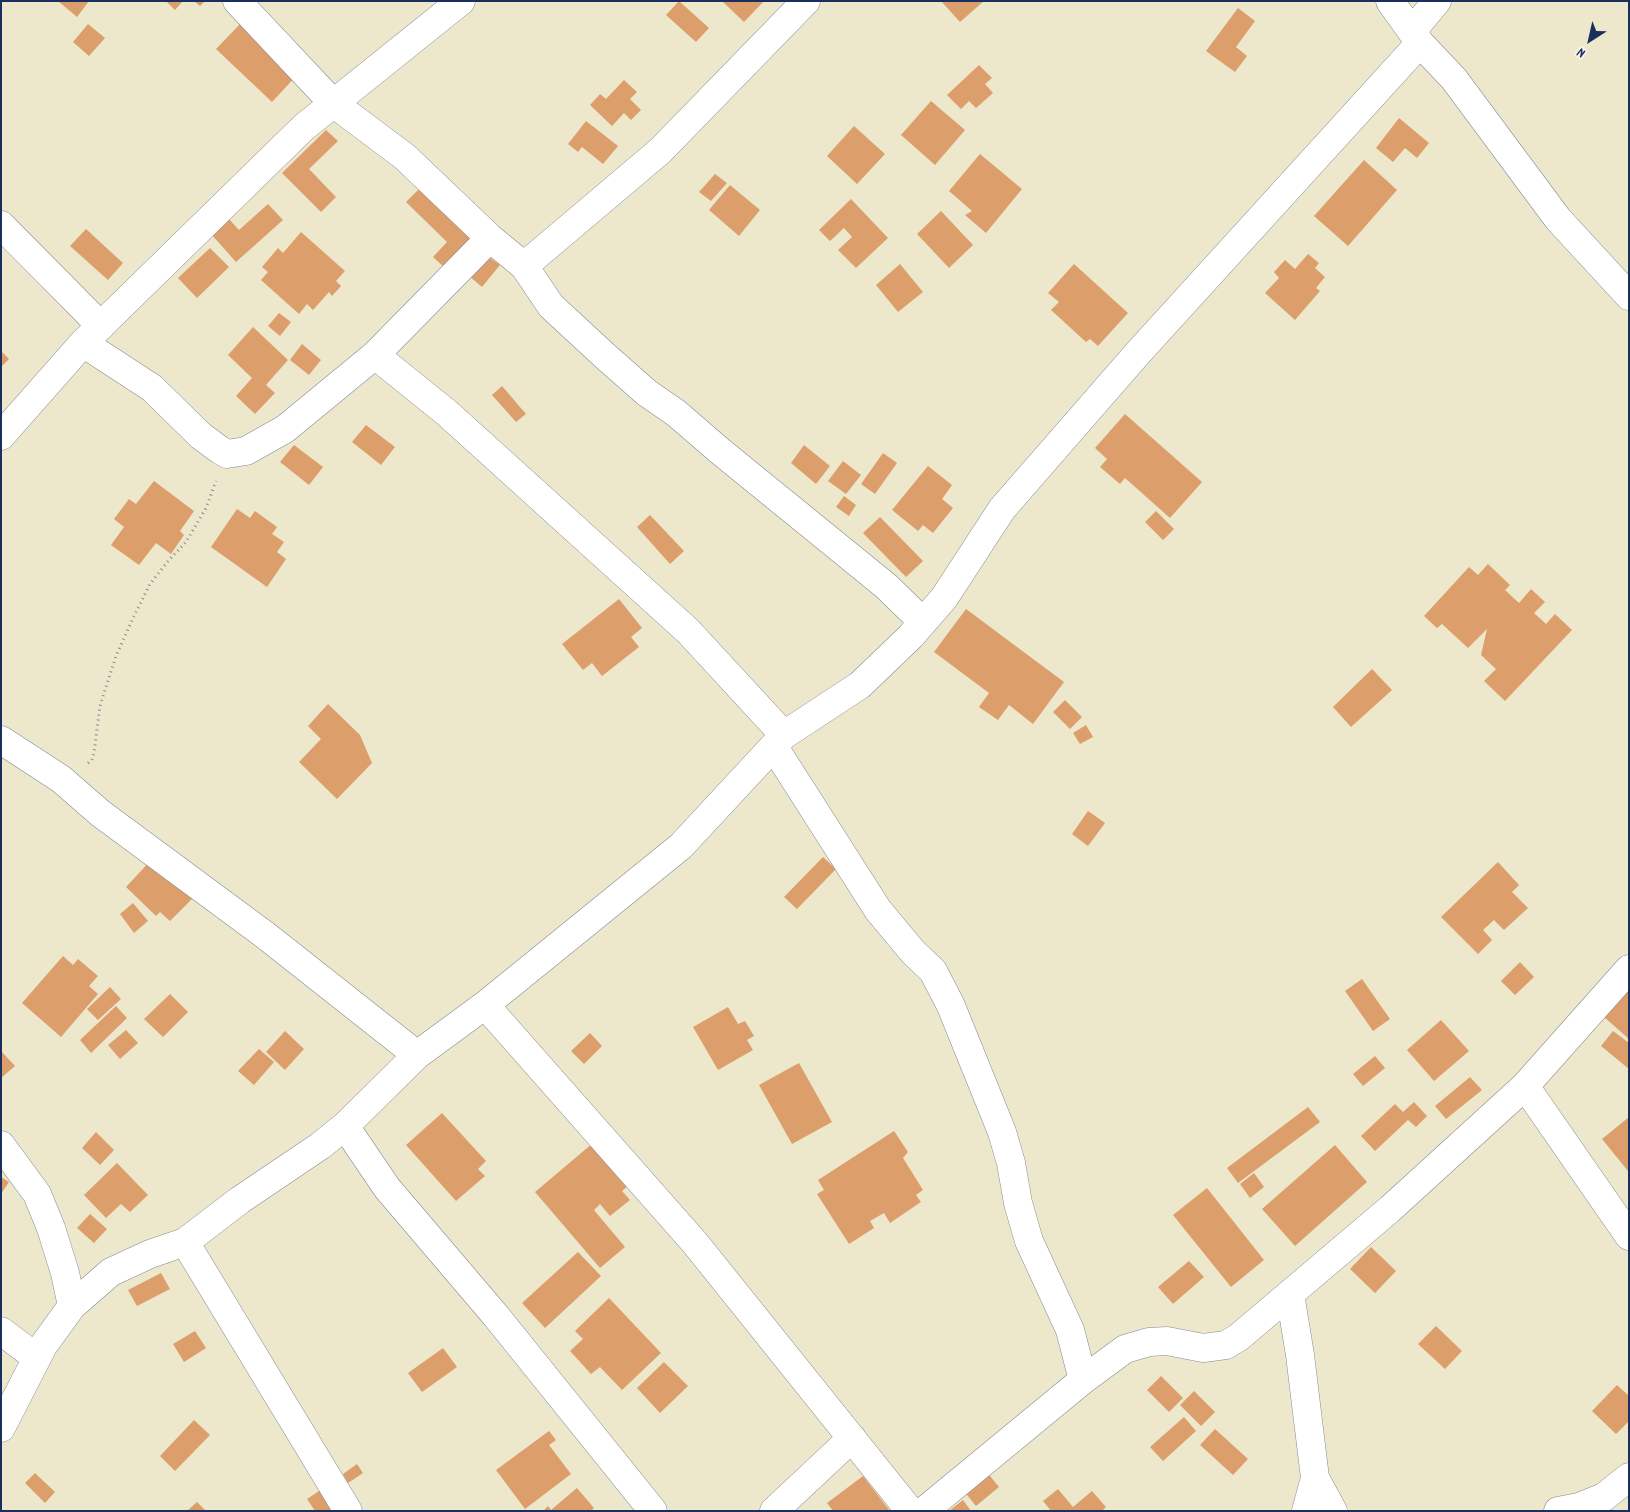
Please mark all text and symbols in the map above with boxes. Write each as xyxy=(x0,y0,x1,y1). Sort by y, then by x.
north arrow xyxy=(1565,15,1615,65)
text: N xyxy=(1573,42,1590,62)

